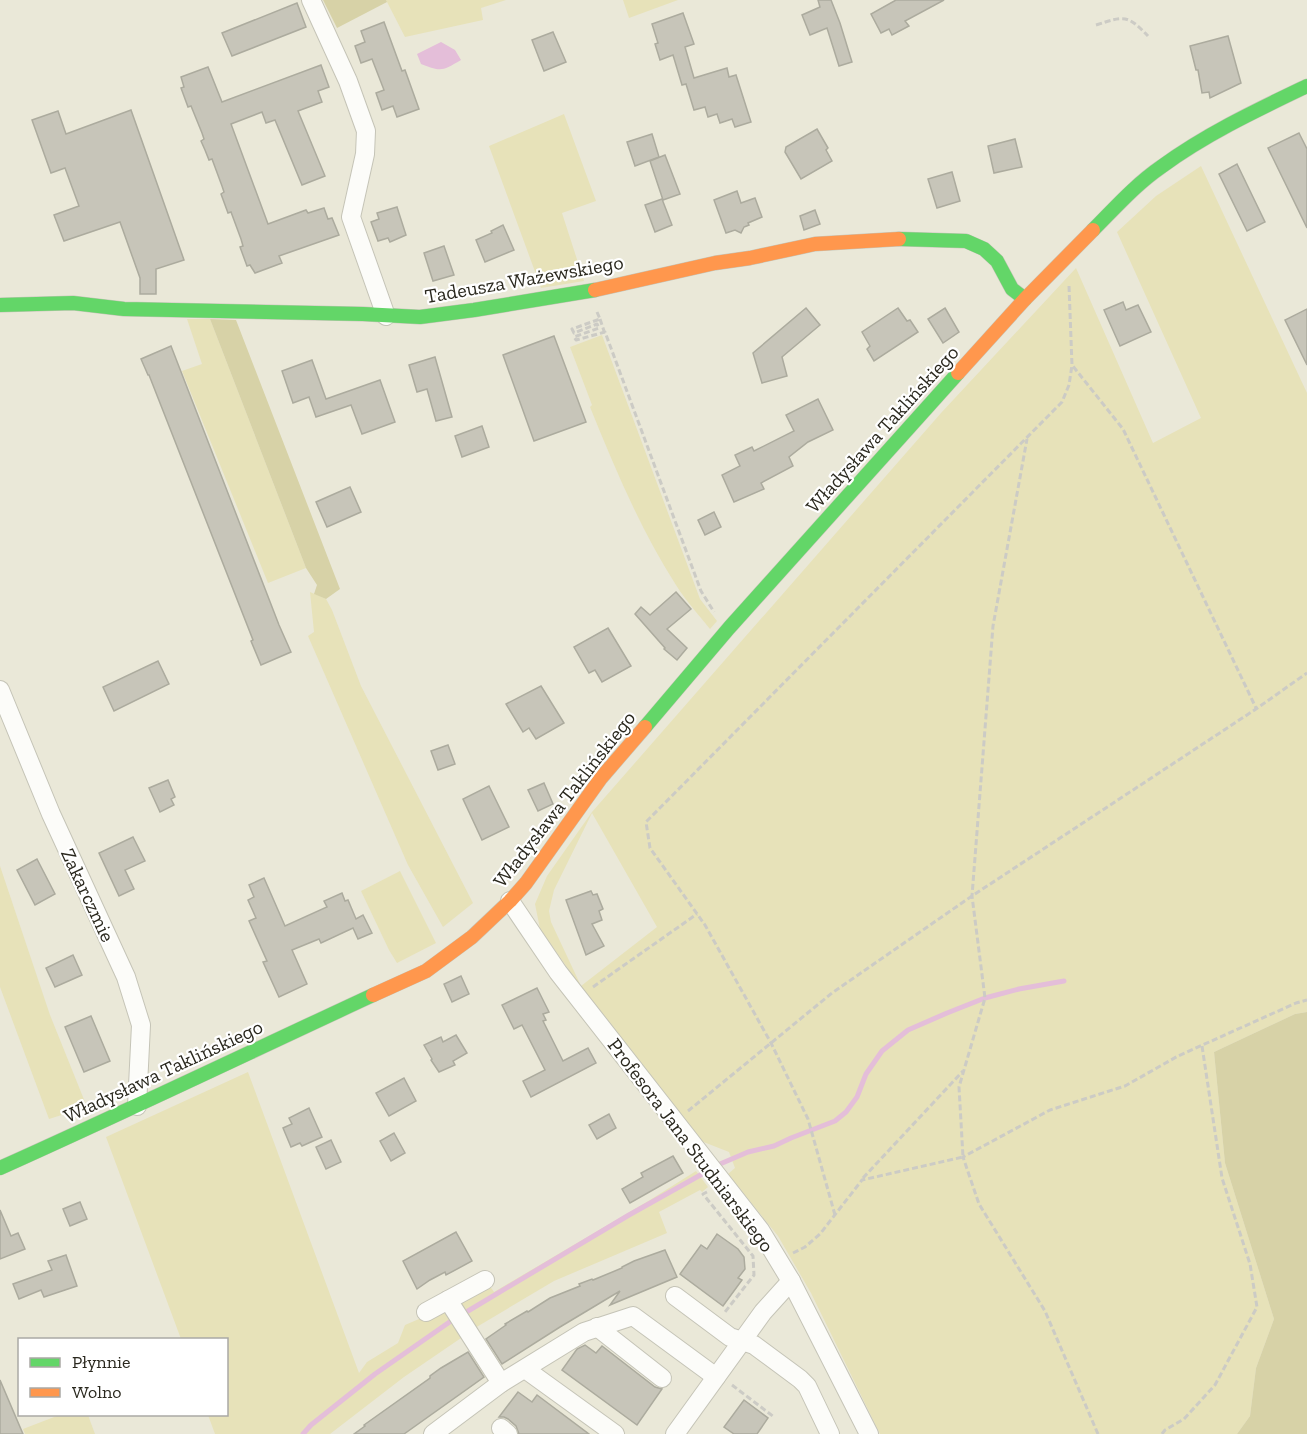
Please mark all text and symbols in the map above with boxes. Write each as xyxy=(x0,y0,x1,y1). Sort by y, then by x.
street label: Tadeusza Ważewskiego xyxy=(423,250,625,308)
street label: Władysława Taklińskiego xyxy=(801,340,963,518)
street label: Władysława Taklińskiego xyxy=(488,706,640,892)
street label: Zakarczmie xyxy=(56,844,120,946)
street label: Władysława Taklińskiego xyxy=(60,1014,266,1128)
street label: Profesora Jana Studniarskiego xyxy=(603,1033,779,1257)
legend xyxy=(18,1338,228,1416)
text: Płynnie xyxy=(72,1351,130,1373)
text: Wolno xyxy=(72,1381,122,1403)

